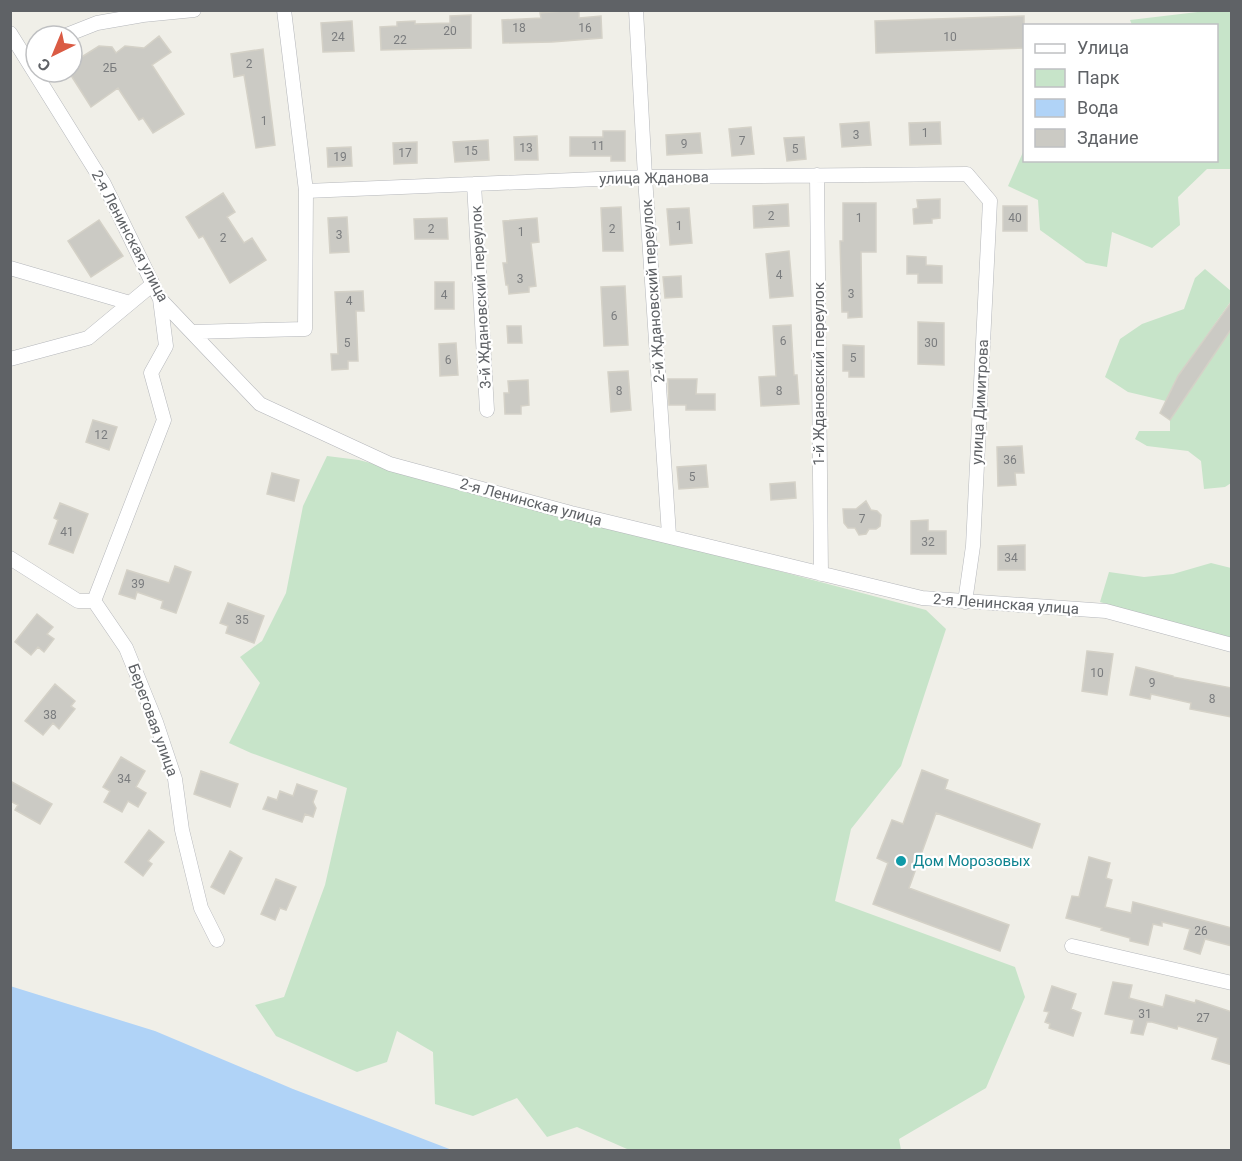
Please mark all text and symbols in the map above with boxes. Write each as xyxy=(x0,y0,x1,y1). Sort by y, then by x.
house number: 18 xyxy=(512,21,526,35)
house number: 16 xyxy=(578,21,592,35)
north arrow xyxy=(24,24,84,84)
house number: 20 xyxy=(443,24,457,38)
legend xyxy=(1023,24,1218,162)
house number: 24 xyxy=(331,30,345,44)
house number: 10 xyxy=(943,30,957,44)
house number: 22 xyxy=(393,33,407,47)
text: Улица xyxy=(1077,37,1129,58)
text: С xyxy=(34,54,54,75)
house number: 2 xyxy=(246,57,253,71)
house number: 2Б xyxy=(103,61,118,75)
text: Парк xyxy=(1077,67,1120,88)
text: Вода xyxy=(1077,97,1119,118)
house number: 1 xyxy=(261,114,267,128)
house number: 1 xyxy=(922,126,928,140)
text: Здание xyxy=(1077,127,1139,148)
house number: 3 xyxy=(853,128,859,142)
house number: 7 xyxy=(739,134,746,148)
house number: 9 xyxy=(681,137,687,151)
house number: 11 xyxy=(591,139,605,153)
house number: 13 xyxy=(519,141,533,155)
house number: 5 xyxy=(792,142,799,156)
house number: 15 xyxy=(464,144,478,158)
house number: 17 xyxy=(398,146,412,160)
house number: 19 xyxy=(333,150,347,164)
street label: 2-я Ленинская улица xyxy=(88,167,172,305)
street label: улица Жданова xyxy=(599,168,709,188)
street label: 2-й Ждановский переулок xyxy=(638,199,668,383)
street label: 3-й Ждановский переулок xyxy=(467,205,495,389)
house number: 2 xyxy=(768,209,775,223)
house number: 1 xyxy=(856,211,862,225)
house number: 40 xyxy=(1008,211,1022,225)
house number: 1 xyxy=(676,219,682,233)
house number: 2 xyxy=(428,222,435,236)
house number: 2 xyxy=(609,222,616,236)
house number: 1 xyxy=(518,225,524,239)
house number: 3 xyxy=(336,228,342,242)
house number: 2 xyxy=(220,231,227,245)
house number: 4 xyxy=(776,268,783,282)
house number: 3 xyxy=(517,272,523,286)
street label: 1-й Ждановский переулок xyxy=(810,282,828,466)
house number: 3 xyxy=(848,287,854,301)
house number: 4 xyxy=(441,288,448,302)
house number: 4 xyxy=(346,294,353,308)
house number: 6 xyxy=(611,309,618,323)
house number: 6 xyxy=(780,334,787,348)
house number: 5 xyxy=(344,336,351,350)
house number: 30 xyxy=(924,336,938,350)
street label: улица Димитрова xyxy=(968,339,992,465)
house number: 5 xyxy=(850,351,857,365)
house number: 6 xyxy=(445,353,452,367)
house number: 8 xyxy=(616,384,623,398)
house number: 8 xyxy=(776,384,783,398)
house number: 12 xyxy=(94,428,108,442)
house number: 36 xyxy=(1003,453,1017,467)
house number: 5 xyxy=(689,470,696,484)
street label: 2-я Ленинская улица xyxy=(458,474,604,530)
house number: 7 xyxy=(859,512,866,526)
house number: 41 xyxy=(60,525,74,539)
house number: 32 xyxy=(921,535,935,549)
house number: 34 xyxy=(1004,551,1018,565)
house number: 39 xyxy=(131,577,145,591)
street label: 2-я Ленинская улица xyxy=(932,590,1080,618)
house number: 35 xyxy=(235,613,249,627)
street label: Береговая улица xyxy=(124,661,182,779)
house number: 10 xyxy=(1090,666,1104,680)
house number: 9 xyxy=(1149,676,1155,690)
house number: 8 xyxy=(1209,692,1216,706)
house number: 38 xyxy=(43,708,57,722)
house number: 34 xyxy=(117,772,131,786)
place label: Дом Морозовых xyxy=(913,852,1031,870)
marker: Дом Морозовых xyxy=(894,854,908,868)
house number: 26 xyxy=(1194,924,1208,938)
house number: 31 xyxy=(1138,1007,1152,1021)
house number: 27 xyxy=(1196,1011,1210,1025)

